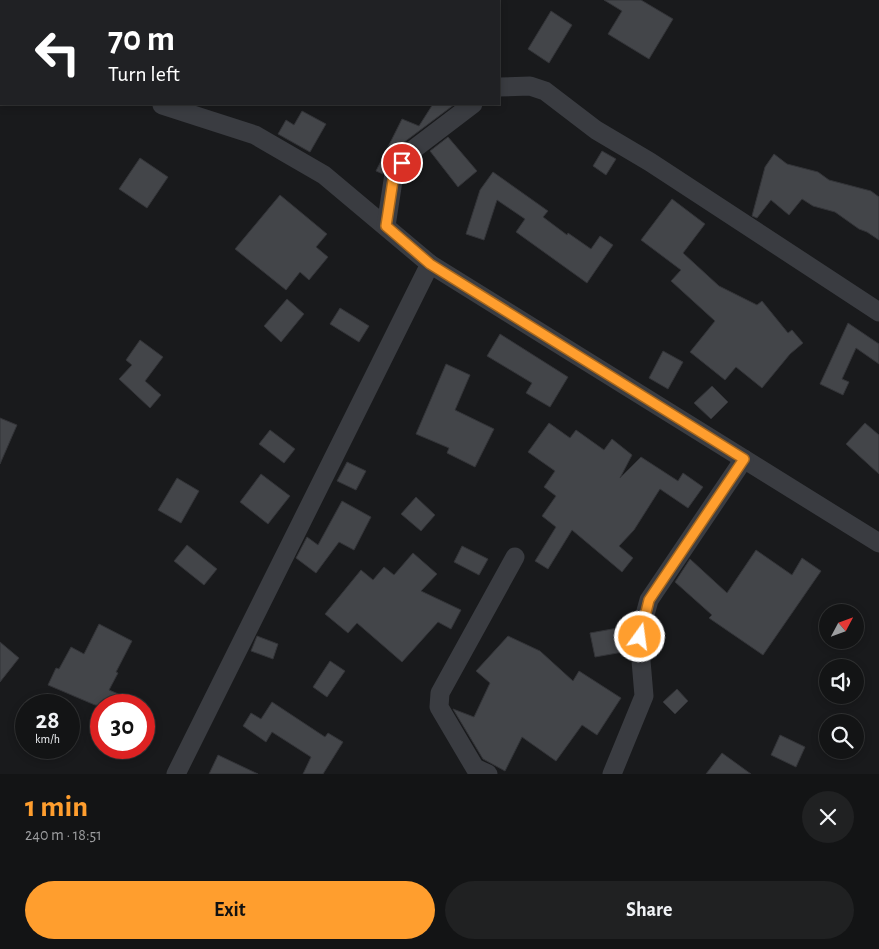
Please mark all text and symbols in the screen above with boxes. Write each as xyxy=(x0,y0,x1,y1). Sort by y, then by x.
icon: left xyxy=(25,20,90,85)
text: 70 m xyxy=(108,22,175,57)
text: Turn left xyxy=(108,63,180,85)
pin xyxy=(381,142,423,184)
icon: arrive xyxy=(388,149,416,177)
north arrow xyxy=(819,604,864,649)
map controls xyxy=(819,604,864,759)
position arrow xyxy=(613,610,665,662)
button: sound xyxy=(819,659,864,704)
speed limit sign: 30 xyxy=(90,694,155,759)
text: 28 xyxy=(35,708,60,733)
button: search xyxy=(819,714,864,759)
text: km/h xyxy=(35,733,60,745)
button: close xyxy=(802,791,854,843)
text: 1 min xyxy=(25,792,88,822)
text: 240 m · 18:51 xyxy=(25,827,102,843)
button: Exit xyxy=(25,881,435,939)
button: Share xyxy=(445,881,854,939)

